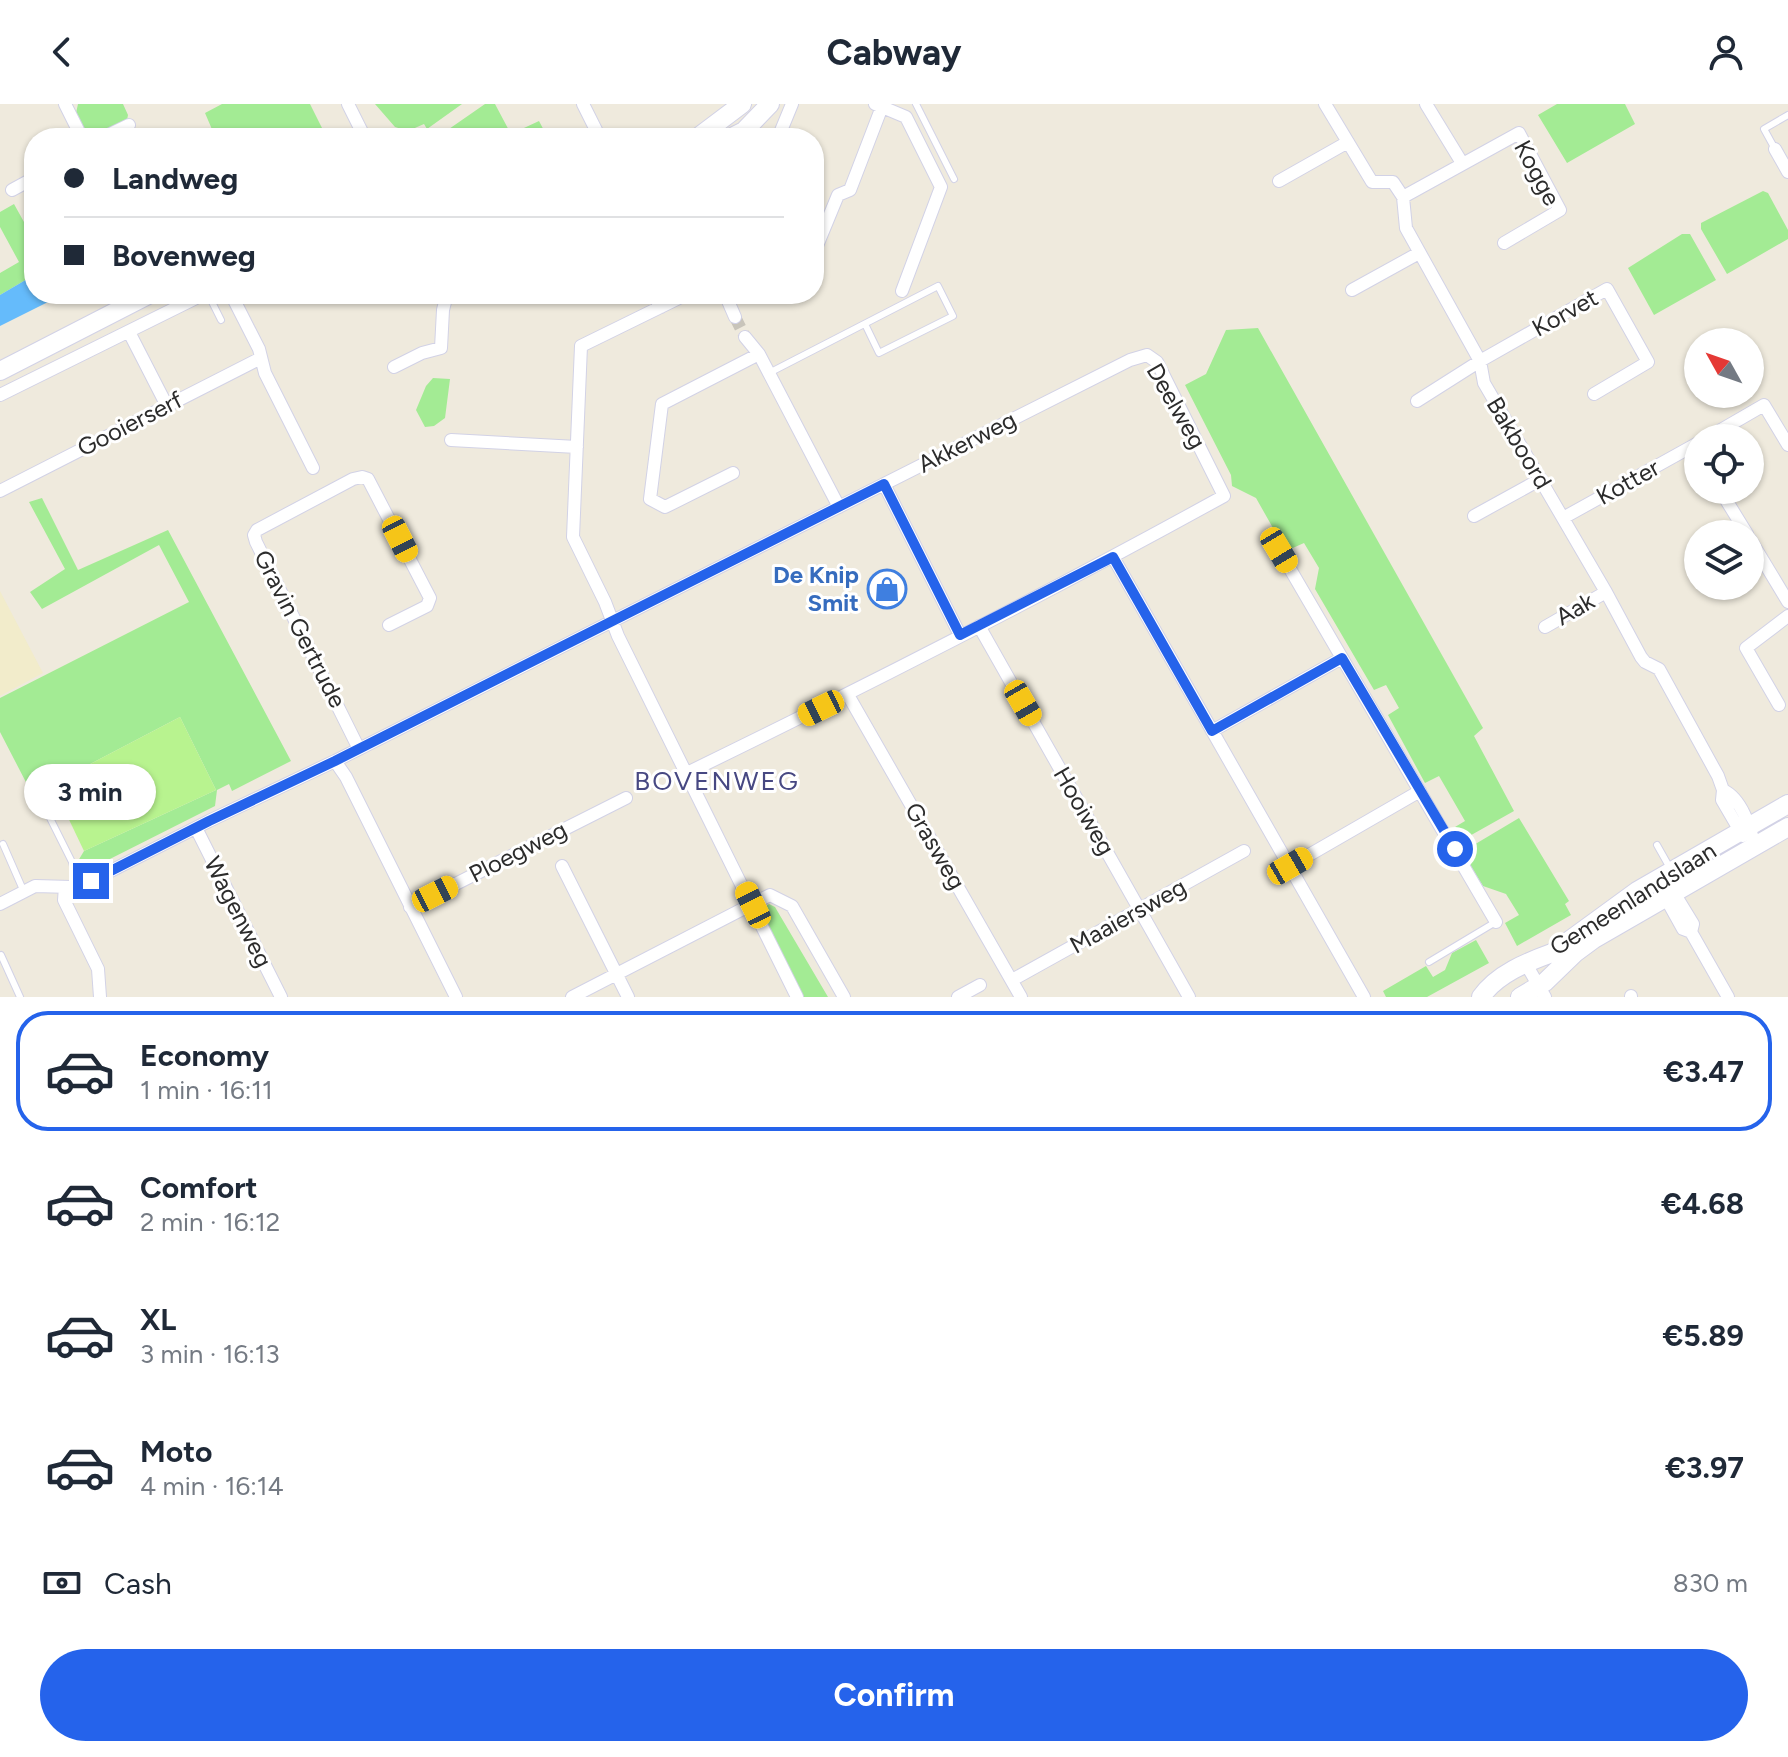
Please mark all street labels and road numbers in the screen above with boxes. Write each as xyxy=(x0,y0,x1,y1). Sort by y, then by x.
street label: Kogge xyxy=(1508,135,1567,210)
street label: Korvet xyxy=(1527,283,1603,342)
street label: Deelweg xyxy=(1140,358,1212,454)
street label: Gooierserf xyxy=(72,385,187,462)
street label: Bakboord xyxy=(1481,391,1558,494)
street label: Akkerweg xyxy=(913,405,1021,479)
street label: Kotter xyxy=(1591,452,1664,511)
street label: Gravin Gertrude xyxy=(248,545,353,712)
street label: Aak xyxy=(1550,586,1600,631)
street label: Hooiweg xyxy=(1048,761,1121,860)
street label: Grasweg xyxy=(899,797,972,894)
street label: Ploegweg xyxy=(464,815,572,889)
street label: Gemeenlandslaan xyxy=(1544,836,1721,961)
street label: Wagenweg xyxy=(198,852,279,972)
street label: Maaiersweg xyxy=(1065,872,1191,959)

